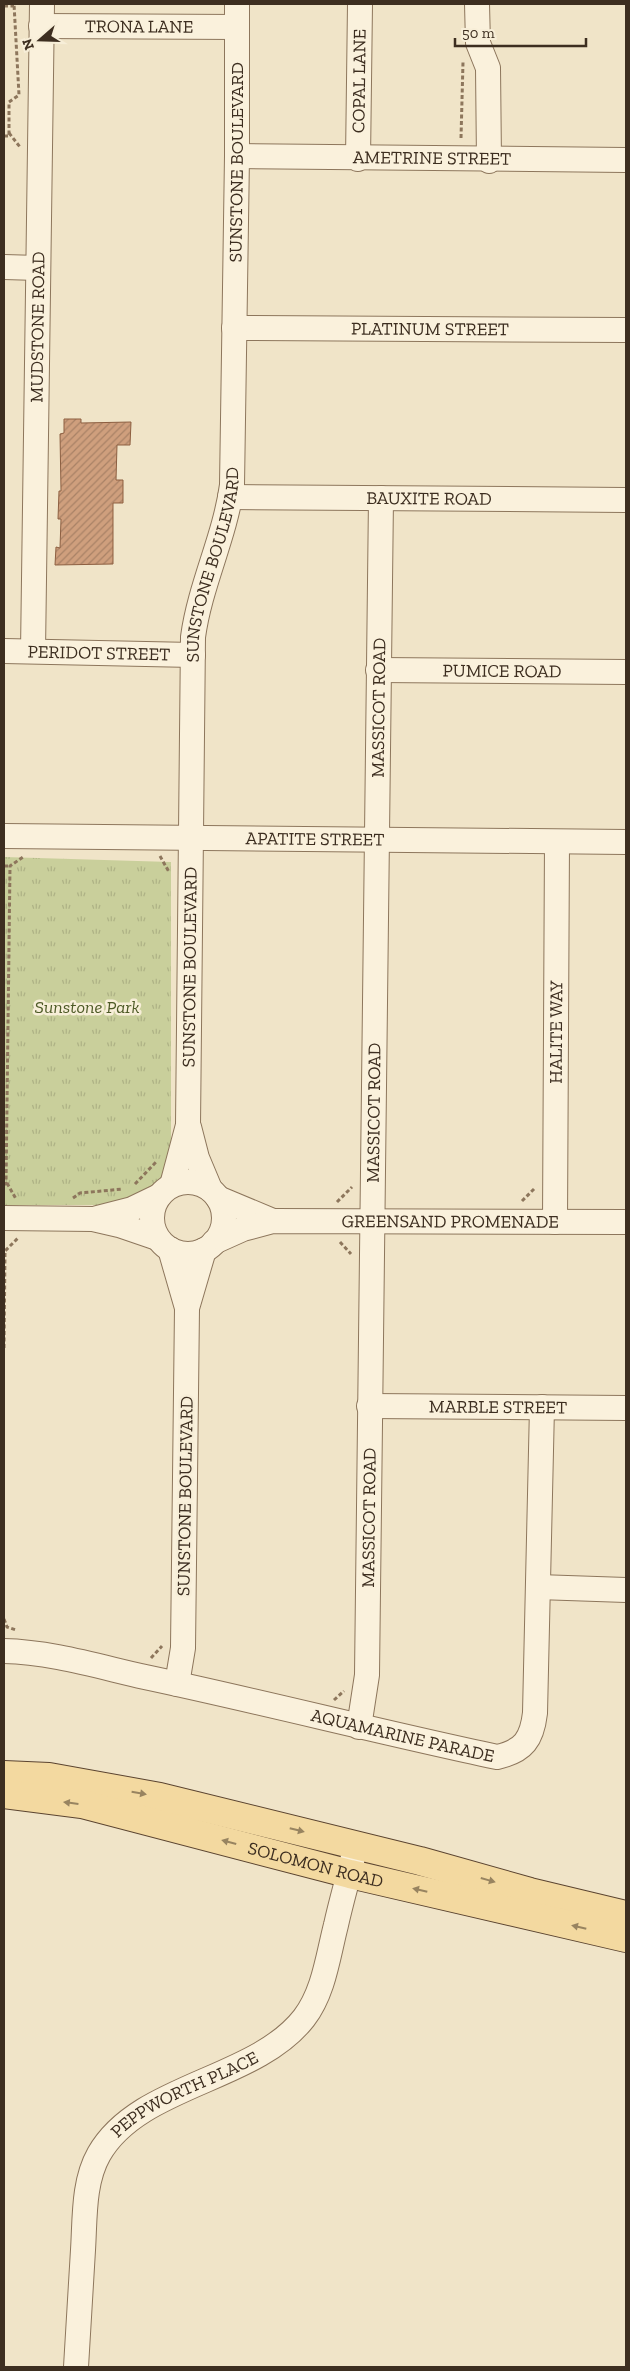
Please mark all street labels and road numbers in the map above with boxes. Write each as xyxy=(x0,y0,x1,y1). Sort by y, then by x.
street label: TRONA LANE xyxy=(85,15,193,38)
street label: COPAL LANE xyxy=(347,29,371,133)
street label: SUNSTONE BOULEVARD xyxy=(224,62,248,263)
street label: AMETRINE STREET xyxy=(353,146,511,170)
street label: MUDSTONE ROAD xyxy=(25,251,50,403)
street label: PLATINUM STREET xyxy=(351,318,509,340)
street label: SUNSTONE BOULEVARD xyxy=(182,467,244,662)
street label: BAUXITE ROAD xyxy=(366,487,492,510)
street label: MASSICOT ROAD xyxy=(367,638,390,778)
street label: PERIDOT STREET xyxy=(27,641,171,666)
street label: PUMICE ROAD xyxy=(442,660,562,682)
street label: APATITE STREET xyxy=(245,827,385,851)
street label: SUNSTONE BOULEVARD xyxy=(178,867,202,1067)
street label: HALITE WAY xyxy=(545,980,567,1084)
street label: MASSICOT ROAD xyxy=(362,1043,386,1183)
street label: GREENSAND PROMENADE xyxy=(341,1210,559,1233)
street label: MARBLE STREET xyxy=(429,1395,567,1419)
street label: SUNSTONE BOULEVARD xyxy=(172,1396,198,1596)
street label: MASSICOT ROAD xyxy=(357,1448,381,1588)
street label: AQUAMARINE PARADE xyxy=(309,1704,497,1767)
street label: SOLOMON ROAD xyxy=(245,1837,386,1892)
street label: PEPPWORTH PLACE xyxy=(106,2046,262,2142)

